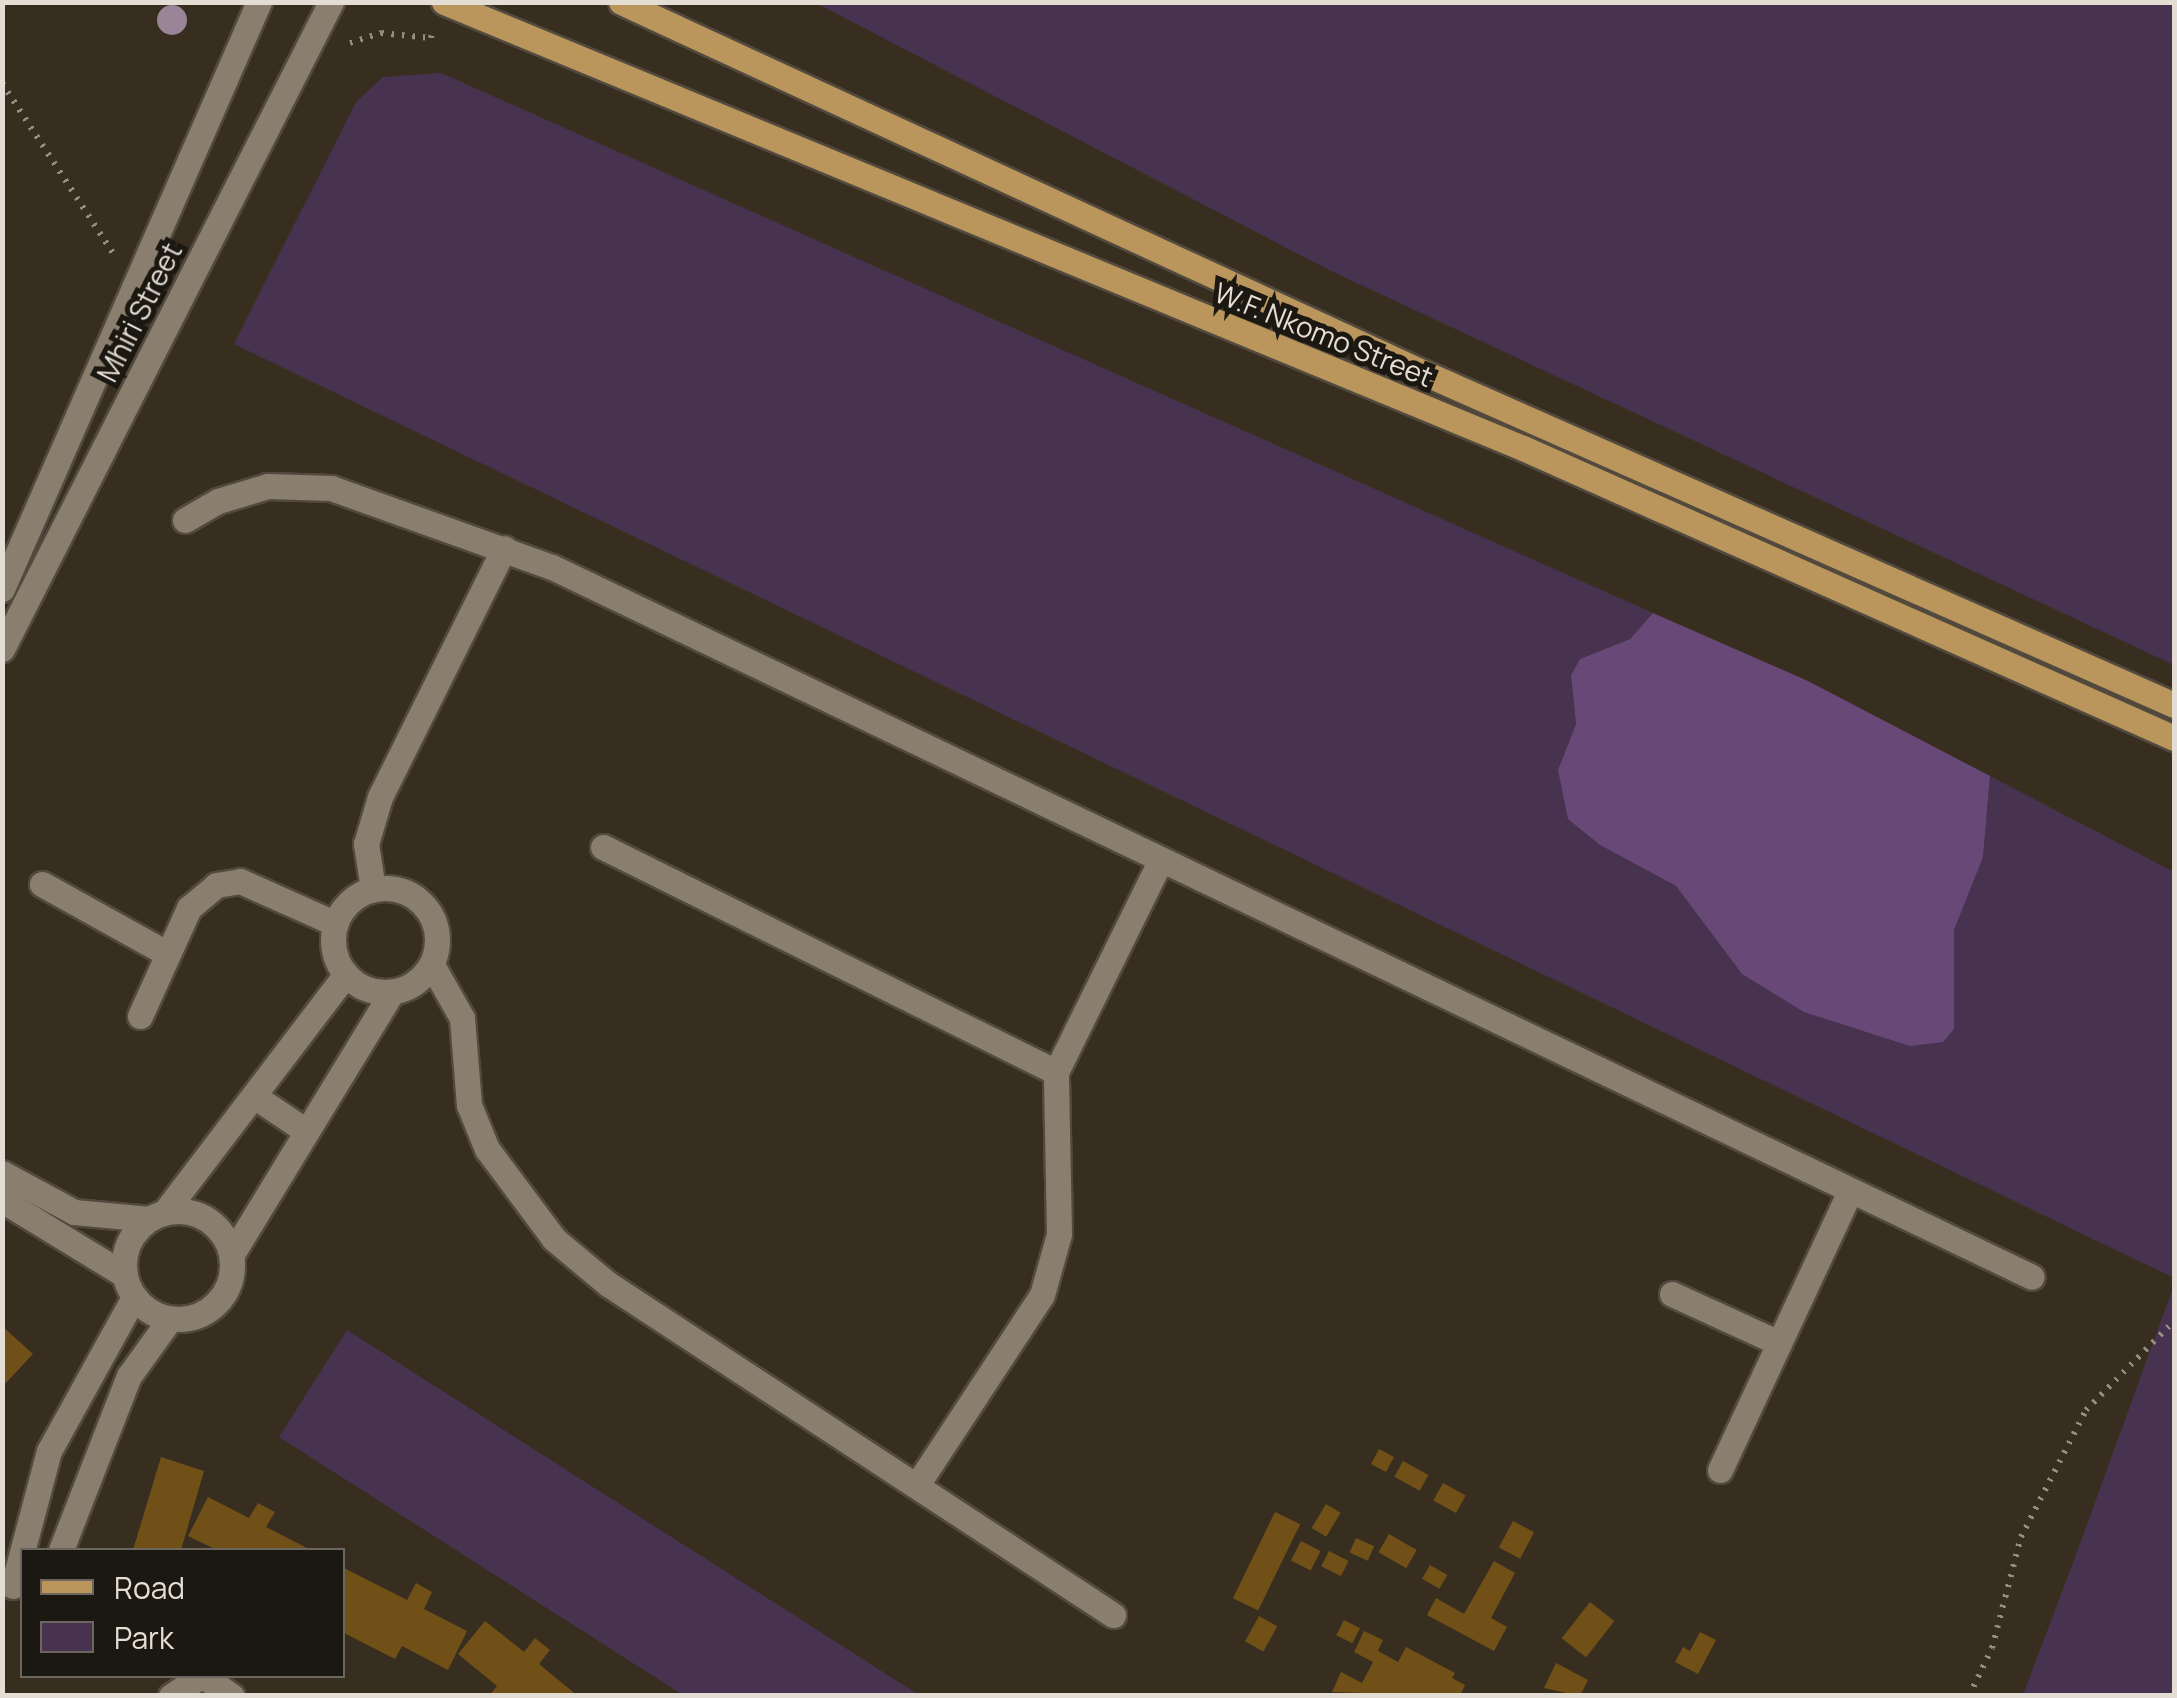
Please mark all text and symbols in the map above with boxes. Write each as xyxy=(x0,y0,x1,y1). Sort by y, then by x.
street label: Mhiri Street xyxy=(90,237,188,387)
street label: W.F. Nkomo Street xyxy=(1210,275,1438,393)
legend xyxy=(20,1548,345,1678)
text: Road xyxy=(114,1567,185,1608)
text: Park xyxy=(114,1617,174,1658)

